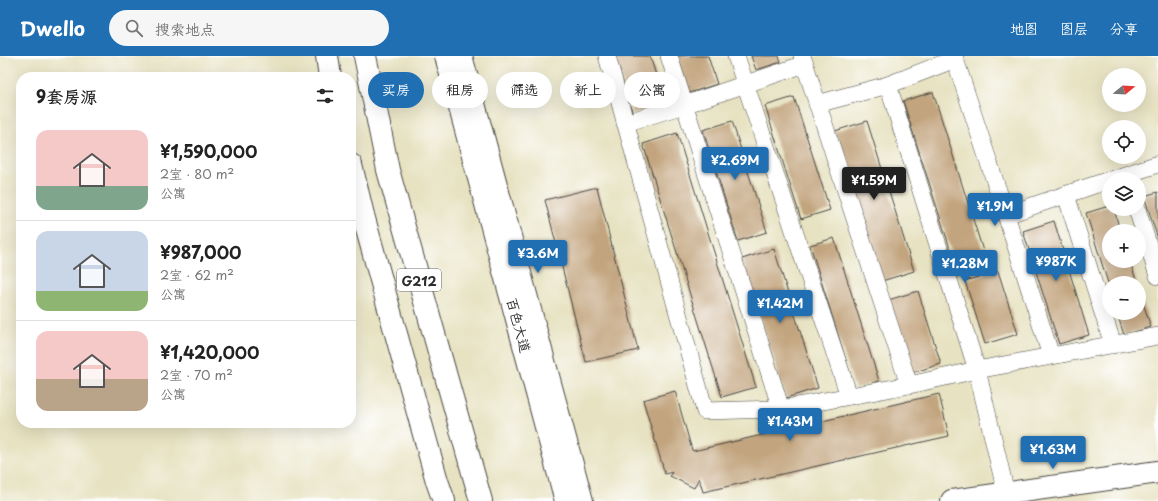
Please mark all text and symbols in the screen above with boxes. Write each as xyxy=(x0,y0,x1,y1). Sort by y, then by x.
search box xyxy=(109,10,389,46)
text: Dwello xyxy=(20,14,85,42)
icon: search xyxy=(123,17,145,39)
text: 搜索地点 xyxy=(155,17,215,40)
text: 地图 xyxy=(1010,18,1038,39)
text: 图层 xyxy=(1060,18,1088,39)
text: 分享 xyxy=(1110,18,1138,39)
north arrow xyxy=(1102,68,1146,112)
map controls xyxy=(1102,68,1146,320)
chip: 买房 xyxy=(368,72,424,108)
chip: 租房 xyxy=(432,72,488,108)
chip: 筛选 xyxy=(496,72,552,108)
chip: 新上 xyxy=(560,72,616,108)
chip: 公寓 xyxy=(624,72,680,108)
text: 9套房源 xyxy=(36,83,97,109)
icon: filters xyxy=(314,85,336,107)
button: locate xyxy=(1102,120,1146,164)
text: ¥1,590,000 xyxy=(160,138,257,164)
icon: home xyxy=(68,146,116,194)
pin: ¥2.69M xyxy=(702,147,768,181)
text: ¥2.69M xyxy=(711,150,759,169)
text: 2室 · 80 m² xyxy=(160,164,234,183)
pin: ¥1.59M xyxy=(841,167,907,201)
text: ¥1.59M xyxy=(851,170,897,189)
button: layers xyxy=(1102,172,1146,216)
text: 公寓 xyxy=(160,183,186,202)
pin: ¥1.9M xyxy=(967,193,1023,227)
text: ¥1.9M xyxy=(977,196,1013,215)
button: + xyxy=(1102,224,1146,268)
text: ¥987,000 xyxy=(160,239,241,265)
pin: ¥3.6M xyxy=(510,240,566,274)
text: ¥3.6M xyxy=(517,243,559,262)
icon: home xyxy=(68,247,116,295)
pin: ¥987K xyxy=(1028,248,1084,282)
pin: ¥1.28M xyxy=(932,250,998,284)
text: ¥987K xyxy=(1035,251,1077,270)
text: ¥1.28M xyxy=(941,253,989,272)
text: 2室 · 62 m² xyxy=(160,265,234,284)
road number: G212 xyxy=(397,269,441,291)
button: − xyxy=(1102,276,1146,320)
text: 公寓 xyxy=(160,284,186,303)
pin: ¥1.42M xyxy=(747,290,813,324)
text: ¥1.42M xyxy=(757,293,803,312)
street label: 百色大道 xyxy=(502,295,536,355)
text: ¥1,420,000 xyxy=(160,339,259,365)
icon: home xyxy=(68,347,116,395)
text: 2室 · 70 m² xyxy=(160,365,233,384)
text: 公寓 xyxy=(160,384,186,403)
pin: ¥1.43M xyxy=(757,408,823,442)
text: ¥1.43M xyxy=(767,411,813,430)
pin: ¥1.63M xyxy=(1020,436,1086,470)
text: ¥1.63M xyxy=(1030,439,1076,458)

